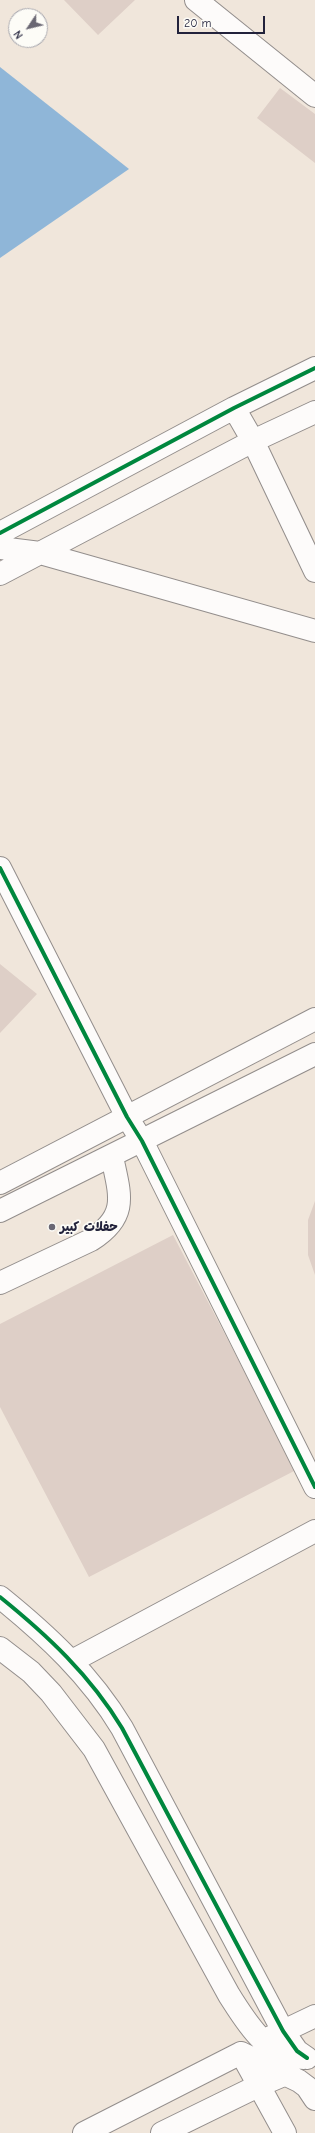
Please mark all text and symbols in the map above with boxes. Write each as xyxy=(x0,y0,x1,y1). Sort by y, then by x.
north arrow xyxy=(8,8,48,48)
scale bar xyxy=(179,8,267,34)
text: 20 m xyxy=(184,16,212,30)
text: N xyxy=(11,28,26,41)
place label: حفلات کبیر xyxy=(60,1219,118,1235)
marker: حفلات کبیر xyxy=(47,1222,57,1232)

